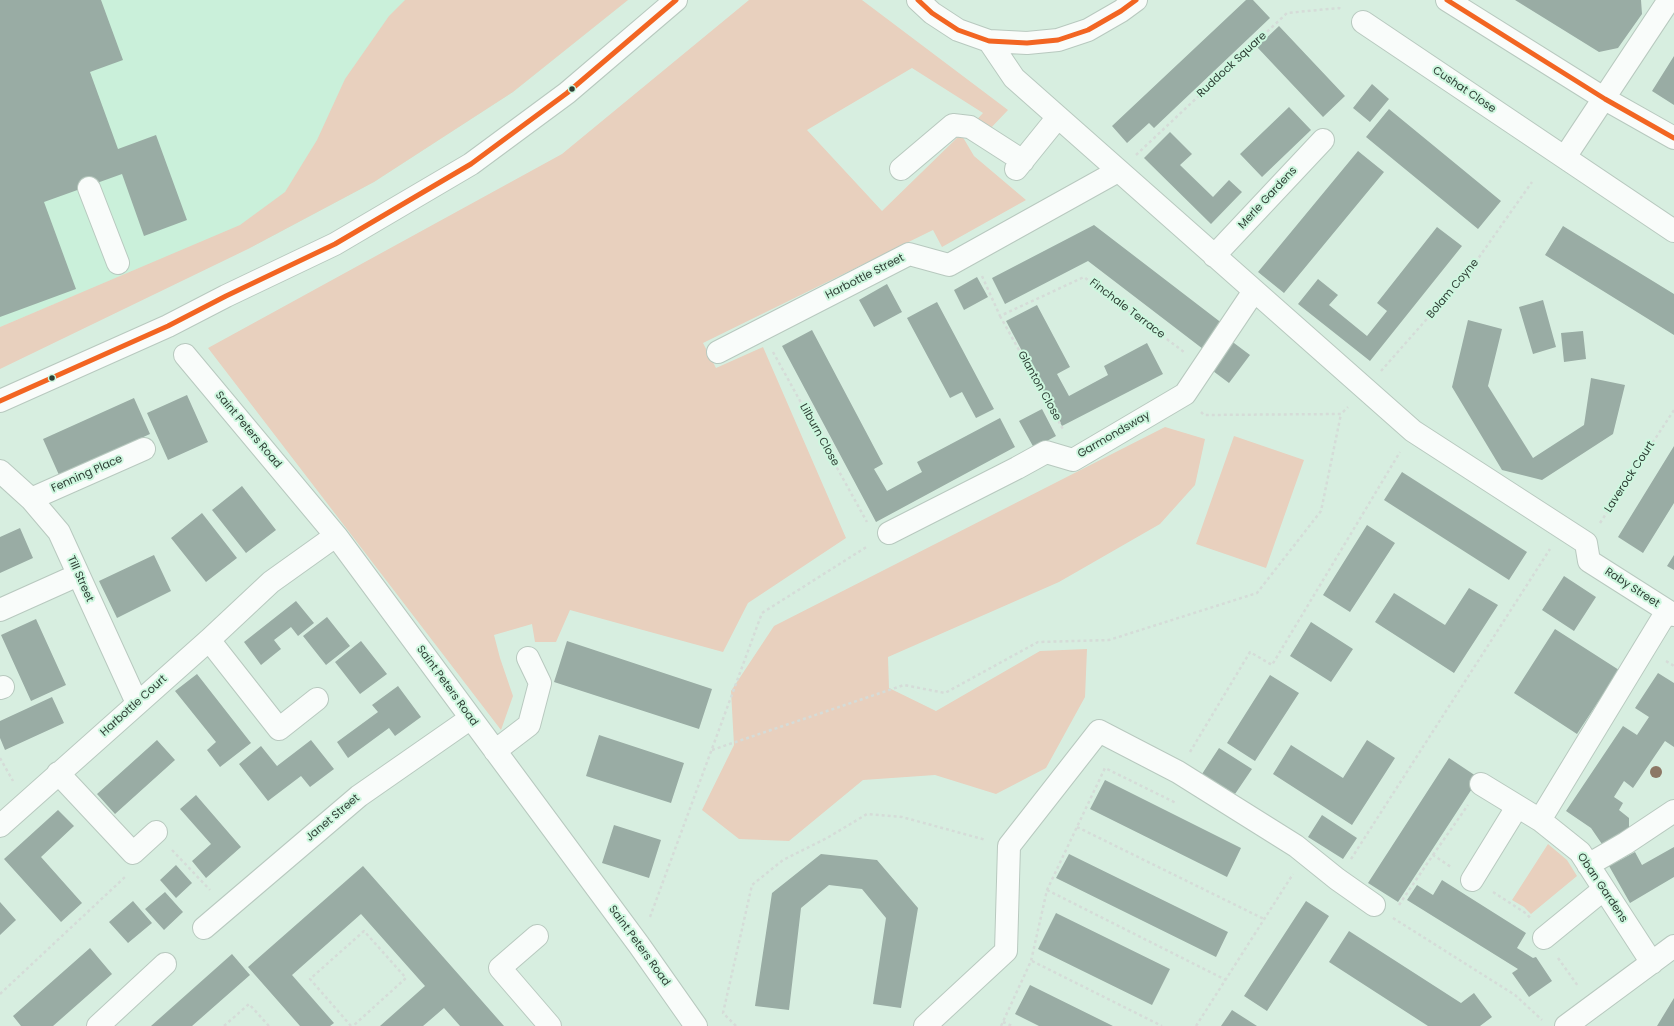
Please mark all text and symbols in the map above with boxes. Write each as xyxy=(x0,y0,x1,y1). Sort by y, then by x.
street label: Ruddock Square xyxy=(1195,29,1269,101)
street label: Cushat Close xyxy=(1430,64,1498,116)
unlabelled marker xyxy=(567,84,577,94)
street label: Merle Gardens xyxy=(1236,164,1300,232)
street label: Harbottle Street xyxy=(824,252,906,302)
street label: Bolam Coyne xyxy=(1424,256,1482,322)
street label: Finchale Terrace xyxy=(1087,276,1167,342)
street label: Glanton Close xyxy=(1014,349,1064,423)
unlabelled marker xyxy=(47,373,57,383)
street label: Saint Peters Road xyxy=(212,389,284,471)
street label: Lilburn Close xyxy=(796,401,842,469)
street label: Garmondsway xyxy=(1075,409,1153,461)
street label: Laverock Court xyxy=(1602,439,1658,515)
street label: Fenning Place xyxy=(49,452,125,496)
street label: Till Street xyxy=(64,554,96,604)
street label: Raby Street xyxy=(1602,565,1662,611)
street label: Saint Peters Road xyxy=(413,643,481,729)
street label: Harbottle Court xyxy=(98,673,170,739)
street label: Janet Street xyxy=(303,792,363,844)
street label: Oban Gardens xyxy=(1574,851,1630,925)
street label: Saint Peters Road xyxy=(605,903,673,989)

